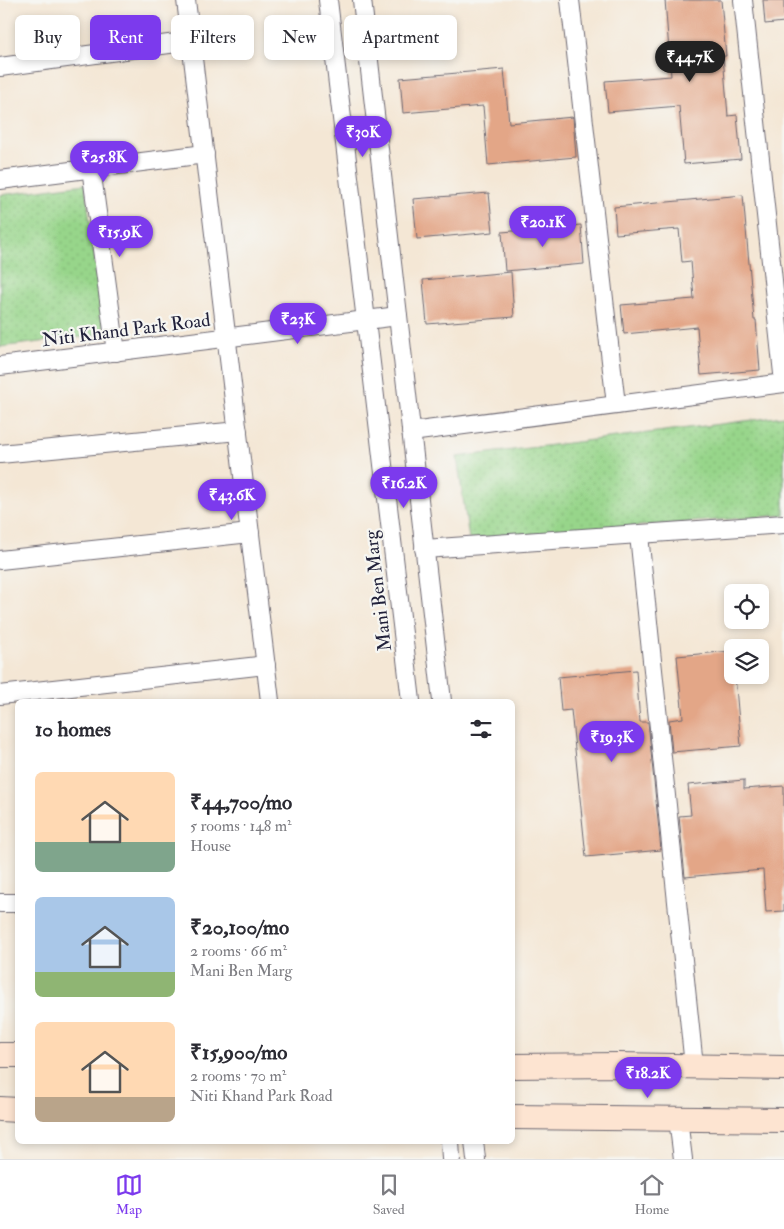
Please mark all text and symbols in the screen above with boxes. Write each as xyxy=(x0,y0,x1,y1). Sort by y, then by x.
chip: Buy xyxy=(15,15,80,60)
chip: Rent xyxy=(90,15,161,60)
chip: Filters xyxy=(171,15,254,60)
chip: New xyxy=(264,15,334,60)
chip: Apartment xyxy=(344,15,457,60)
pin: ₹44.7K xyxy=(649,41,731,83)
text: ₹44.7K xyxy=(666,47,714,67)
pin: ₹30K xyxy=(333,116,393,158)
text: ₹30K xyxy=(346,122,380,142)
pin: ₹25.8K xyxy=(63,140,145,183)
text: ₹25.8K xyxy=(81,147,127,167)
pin: ₹20.1K xyxy=(502,206,584,248)
text: ₹20.1K xyxy=(520,212,566,232)
pin: ₹15.9K xyxy=(79,216,161,258)
text: ₹15.9K xyxy=(98,222,142,242)
pin: ₹23K xyxy=(268,302,328,345)
street label: Niti Khand Park Road xyxy=(41,308,212,352)
text: ₹23K xyxy=(281,309,315,329)
pin: ₹16.2K xyxy=(363,466,445,509)
text: ₹16.2K xyxy=(381,473,427,493)
pin: ₹43.6K xyxy=(191,478,273,521)
text: ₹43.6K xyxy=(209,485,255,505)
street label: Mani Ben Marg xyxy=(359,528,397,653)
map controls xyxy=(724,584,769,684)
button: locate xyxy=(724,584,769,629)
button: layers xyxy=(724,639,769,684)
icon: filters xyxy=(467,715,495,743)
text: 10 homes xyxy=(35,716,111,743)
pin: ₹19.3K xyxy=(571,720,653,763)
text: ₹19.3K xyxy=(590,727,634,747)
text: ₹44,700/mo xyxy=(190,789,292,816)
icon: home xyxy=(75,792,135,852)
text: 5 rooms · 148 m² xyxy=(190,816,292,836)
text: House xyxy=(190,836,231,856)
text: ₹20,100/mo xyxy=(190,914,289,941)
icon: home xyxy=(75,917,135,977)
text: 2 rooms · 66 m² xyxy=(190,941,287,961)
text: Mani Ben Marg xyxy=(190,961,292,981)
text: ₹15,900/mo xyxy=(190,1039,287,1066)
icon: home xyxy=(75,1042,135,1102)
pin: ₹18.2K xyxy=(607,1056,689,1099)
text: ₹18.2K xyxy=(626,1063,670,1083)
text: 2 rooms · 70 m² xyxy=(190,1066,286,1086)
text: Niti Khand Park Road xyxy=(190,1086,333,1106)
tab: Map xyxy=(115,1171,143,1218)
tab: Saved xyxy=(373,1171,405,1218)
tab: Home xyxy=(634,1171,669,1218)

